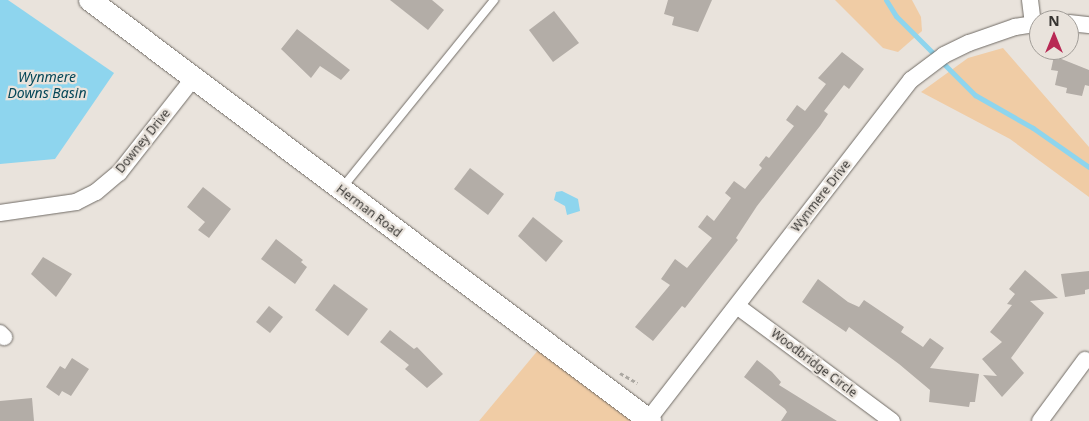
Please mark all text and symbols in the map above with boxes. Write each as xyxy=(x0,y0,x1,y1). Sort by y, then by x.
north arrow xyxy=(1029,10,1079,60)
text: N xyxy=(1048,11,1060,30)
water label: Wynmere Downs Basin xyxy=(8,69,86,102)
street label: Downey Drive xyxy=(113,106,173,176)
street label: Wynmere Drive xyxy=(789,157,853,235)
street label: Herman Road xyxy=(334,182,404,240)
street label: Woodbridge Circle xyxy=(768,326,860,400)

